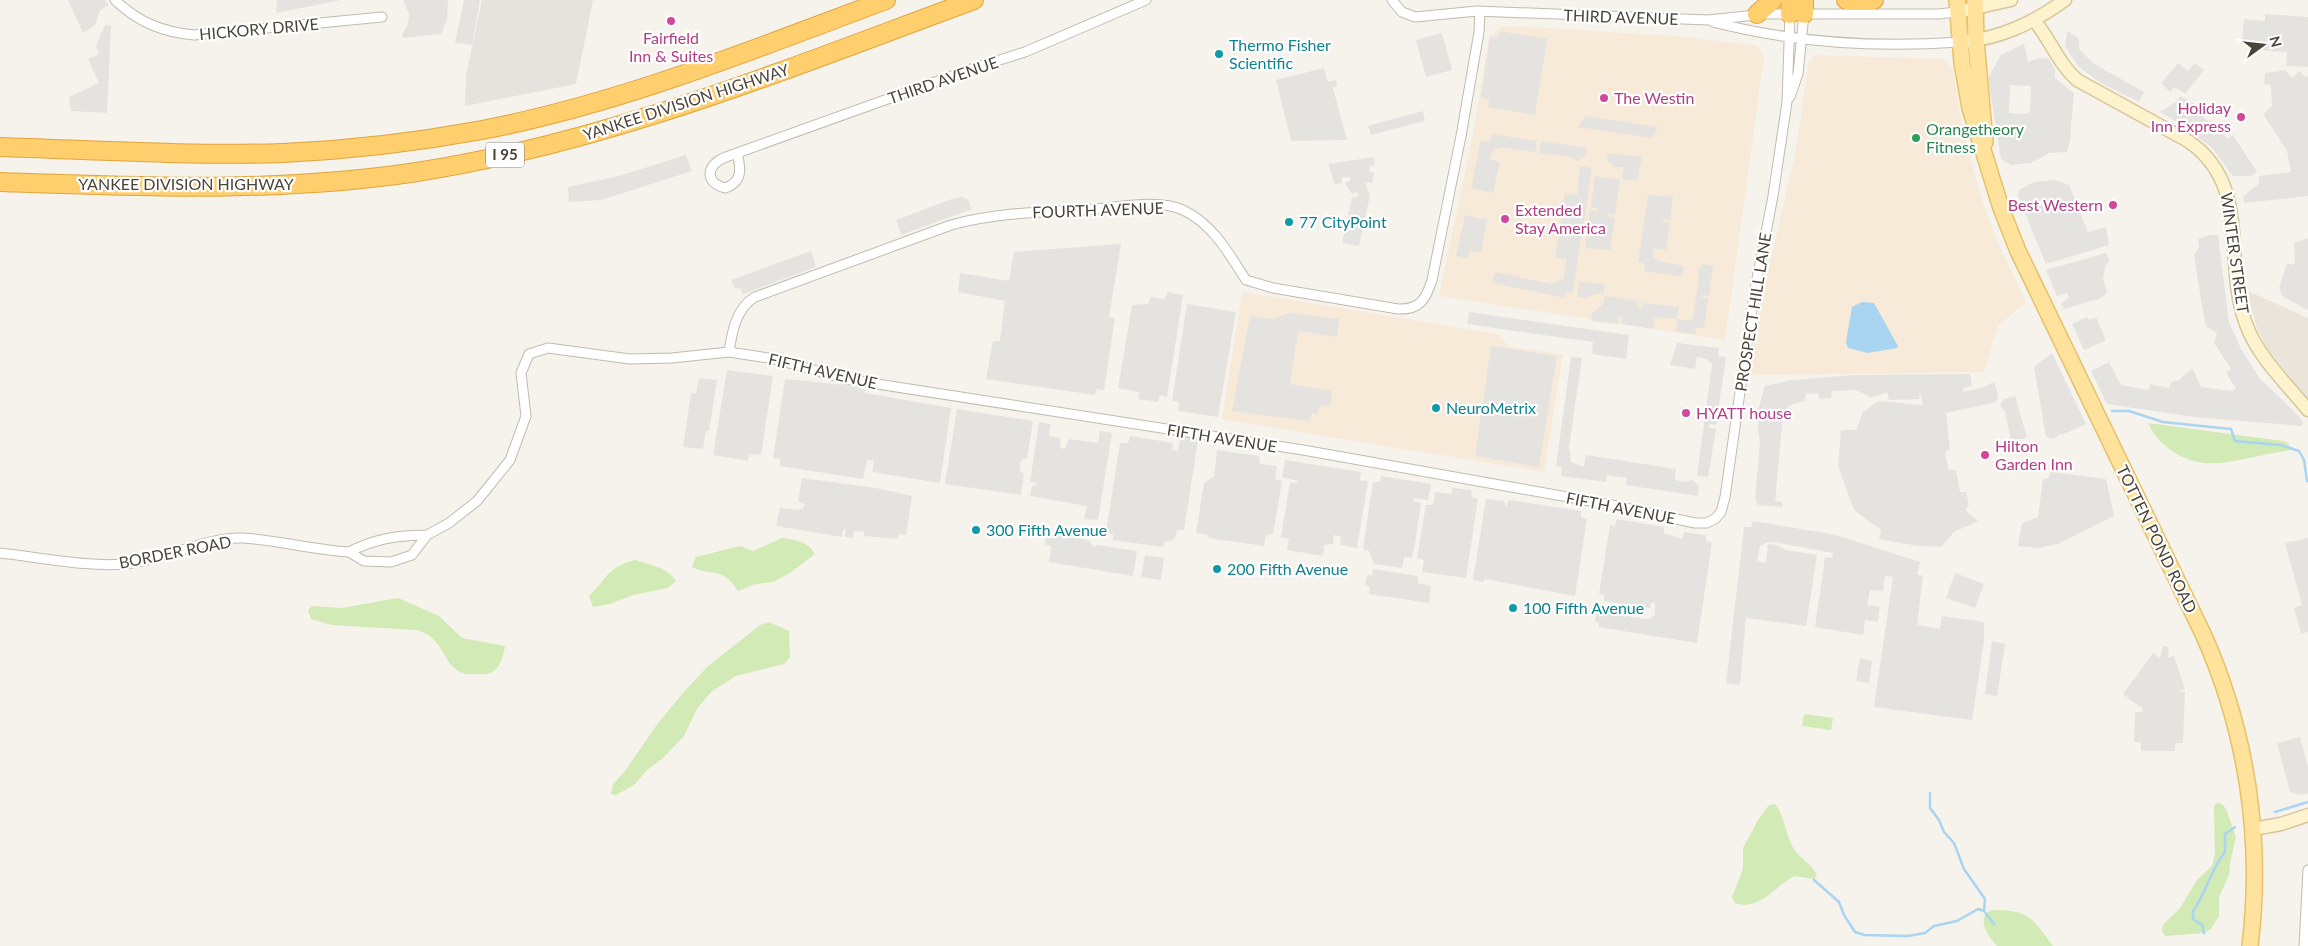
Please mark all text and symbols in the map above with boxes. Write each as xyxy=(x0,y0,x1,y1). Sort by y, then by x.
street label: THIRD AVENUE xyxy=(1563,5,1679,28)
street label: HICKORY DRIVE xyxy=(198,14,320,43)
marker: Fairfield Inn & Suites xyxy=(665,15,677,27)
north arrow xyxy=(2238,20,2288,70)
place label: Fairfield Inn & Suites xyxy=(629,28,713,65)
text: N xyxy=(2266,34,2286,49)
place label: Thermo Fisher Scientific xyxy=(1229,35,1331,72)
marker: Thermo Fisher Scientific xyxy=(1213,48,1225,60)
street label: THIRD AVENUE xyxy=(885,52,1000,107)
street label: YANKEE DIVISION HIGHWAY xyxy=(580,59,791,144)
place label: The Westin xyxy=(1614,88,1694,107)
marker: The Westin xyxy=(1598,92,1610,104)
place label: Holiday Inn Express xyxy=(2151,98,2232,135)
marker: Holiday Inn Express xyxy=(2235,111,2247,123)
place label: Orangetheory Fitness xyxy=(1926,119,2025,156)
marker: Orangetheory Fitness xyxy=(1910,132,1922,144)
road number: I 95 xyxy=(486,142,524,168)
street label: YANKEE DIVISION HIGHWAY xyxy=(78,174,294,193)
street label: WINTER STREET xyxy=(2218,191,2253,315)
place label: Best Western xyxy=(2008,195,2103,214)
street label: FOURTH AVENUE xyxy=(1032,198,1164,221)
marker: Best Western xyxy=(2107,199,2119,211)
place label: Extended Stay America xyxy=(1515,200,1606,237)
place label: 77 CityPoint xyxy=(1299,212,1387,231)
marker: Extended Stay America xyxy=(1499,213,1511,225)
marker: 77 CityPoint xyxy=(1283,216,1295,228)
street label: PROSPECT HILL LANE xyxy=(1731,231,1774,393)
street label: FIFTH AVENUE xyxy=(767,349,879,392)
place label: NeuroMetrix xyxy=(1446,398,1536,417)
marker: NeuroMetrix xyxy=(1430,402,1442,414)
place label: HYATT house xyxy=(1696,403,1792,422)
marker: HYATT house xyxy=(1680,407,1692,419)
street label: FIFTH AVENUE xyxy=(1166,419,1278,456)
place label: Hilton Garden Inn xyxy=(1995,436,2073,473)
marker: Hilton Garden Inn xyxy=(1979,449,1991,461)
street label: TOTTEN POND ROAD xyxy=(2113,462,2201,616)
street label: FIFTH AVENUE xyxy=(1565,488,1677,527)
place label: 300 Fifth Avenue xyxy=(986,520,1107,539)
marker: 300 Fifth Avenue xyxy=(970,524,982,536)
street label: BORDER ROAD xyxy=(117,531,233,572)
place label: 200 Fifth Avenue xyxy=(1227,559,1348,578)
marker: 200 Fifth Avenue xyxy=(1211,563,1223,575)
place label: 100 Fifth Avenue xyxy=(1523,598,1644,617)
marker: 100 Fifth Avenue xyxy=(1507,602,1519,614)

